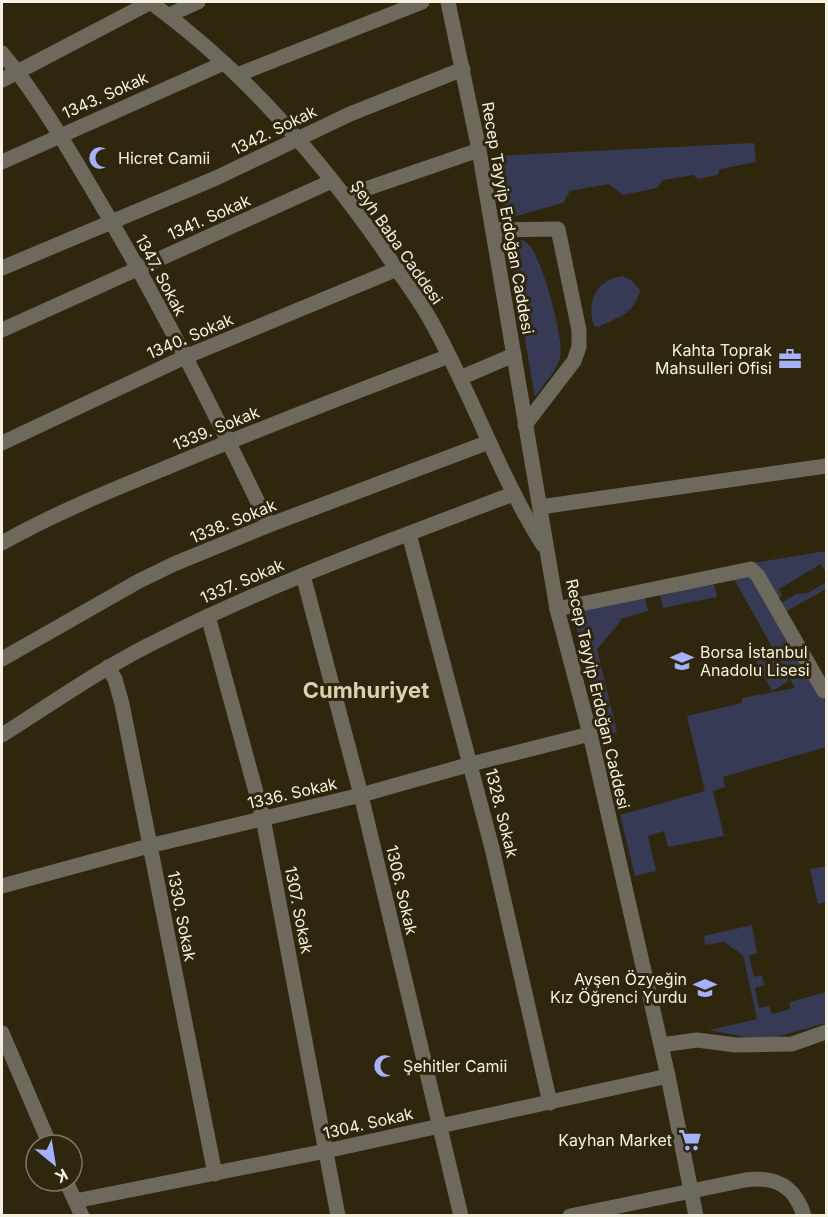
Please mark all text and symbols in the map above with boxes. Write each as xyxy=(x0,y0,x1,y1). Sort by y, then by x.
street label: 1343. Sokak xyxy=(59,67,151,123)
street label: Recep Tayyip Erdoğan Caddesi xyxy=(478,100,538,336)
street label: 1342. Sokak xyxy=(228,101,320,159)
mosque icon: Hicret Camii xyxy=(87,145,113,171)
place label: Hicret Camii xyxy=(118,148,210,168)
street label: Şeyh Baba Caddesi xyxy=(347,176,447,308)
street label: 1341. Sokak xyxy=(165,190,254,244)
street label: 1347. Sokak xyxy=(131,231,191,319)
street label: 1340. Sokak xyxy=(144,309,236,363)
place label: Kahta Toprak Mahsulleri Ofisi xyxy=(655,340,772,378)
office icon: Kahta Toprak Mahsulleri Ofisi xyxy=(777,346,803,372)
street label: 1339. Sokak xyxy=(170,402,262,454)
street label: 1338. Sokak xyxy=(187,495,279,547)
street label: 1337. Sokak xyxy=(197,554,287,608)
street label: Recep Tayyip Erdoğan Caddesi xyxy=(562,577,634,811)
place label: Borsa İstanbul Anadolu Lisesi xyxy=(700,642,810,680)
school or university icon: Borsa İstanbul Anadolu Lisesi xyxy=(669,648,695,674)
district label: Cumhuriyet xyxy=(303,677,429,703)
street label: 1328. Sokak xyxy=(481,766,523,860)
street label: 1336. Sokak xyxy=(245,773,339,813)
street label: 1306. Sokak xyxy=(382,843,422,937)
street label: 1307. Sokak xyxy=(281,865,317,956)
street label: 1330. Sokak xyxy=(163,869,201,963)
place label: Ayşen Özyeğin Kız Öğrenci Yurdu xyxy=(550,969,687,1007)
school or university icon: Ayşen Özyeğin Kız Öğrenci Yurdu xyxy=(692,975,718,1001)
mosque icon: Şehitler Camii xyxy=(372,1053,398,1079)
place label: Şehitler Camii xyxy=(403,1056,507,1076)
street label: 1304. Sokak xyxy=(321,1103,415,1143)
supermarket icon: Kayhan Market xyxy=(677,1127,703,1153)
place label: Kayhan Market xyxy=(558,1130,672,1150)
north arrow xyxy=(24,1133,84,1193)
text: K xyxy=(51,1164,71,1188)

